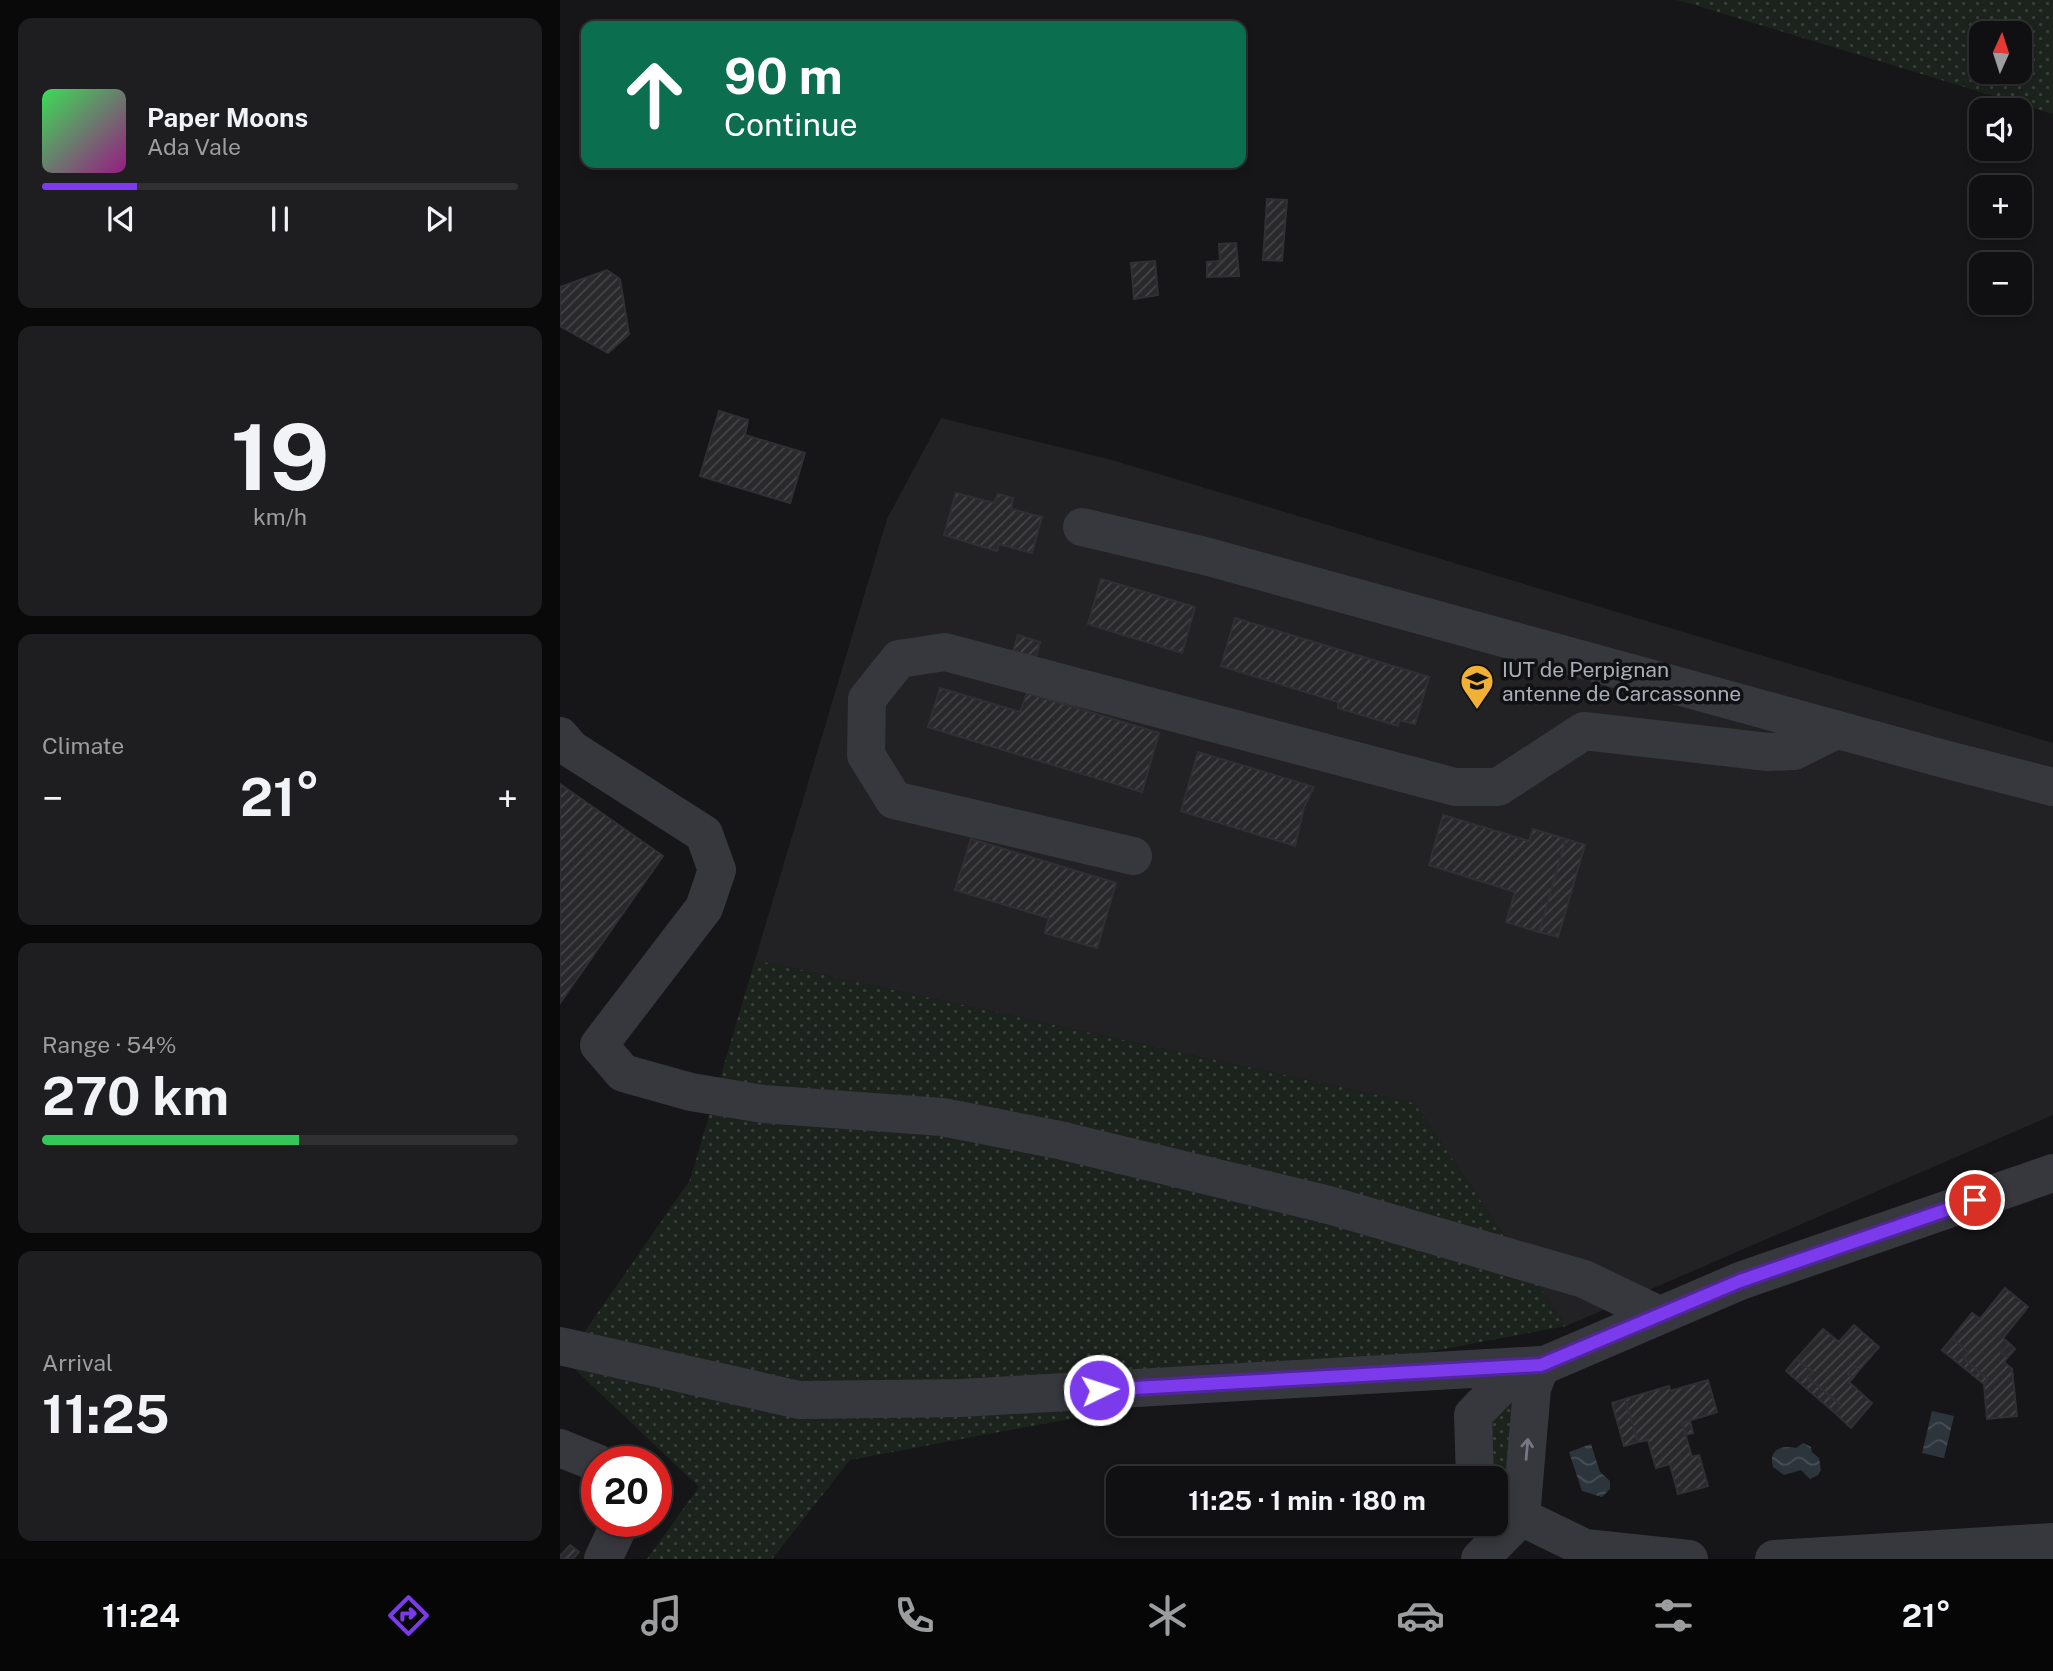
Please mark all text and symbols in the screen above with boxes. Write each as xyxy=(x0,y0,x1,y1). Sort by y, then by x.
north arrow xyxy=(1969,21,2032,84)
map controls xyxy=(1969,21,2032,315)
text: 90 m xyxy=(724,47,843,105)
icon: ahead xyxy=(609,49,700,140)
button: sound xyxy=(1969,98,2032,161)
text: Paper Moons xyxy=(147,102,308,133)
text: Continue xyxy=(724,106,858,143)
text: Ada Vale xyxy=(147,133,241,160)
button: + xyxy=(1969,175,2032,238)
icon: previous xyxy=(102,200,140,238)
icon: pause xyxy=(261,200,299,238)
icon: next xyxy=(420,200,458,238)
button: − xyxy=(1969,252,2032,315)
text: 19 xyxy=(231,404,329,510)
text: km/h xyxy=(253,503,307,530)
place label: IUT de Perpignan antenne de Carcassonne xyxy=(1502,657,1741,706)
school or university icon: IUT de Perpignan antenne de Carcassonne xyxy=(1458,662,1496,711)
text: Climate xyxy=(42,732,124,759)
text: 21° xyxy=(240,767,320,828)
text: − xyxy=(42,776,63,821)
text: + xyxy=(497,776,518,821)
text: Range · 54% xyxy=(42,1031,176,1058)
text: 270 km xyxy=(42,1066,229,1127)
pin xyxy=(1945,1170,2005,1230)
icon: arrive xyxy=(1956,1181,1994,1219)
text: Arrival xyxy=(42,1349,113,1376)
position arrow xyxy=(1062,1353,1136,1427)
text: 11:25 xyxy=(42,1384,170,1445)
one-way arrow xyxy=(1521,1438,1534,1461)
speed limit sign: 20 xyxy=(581,1446,672,1537)
text: 11:25 · 1 min · 180 m xyxy=(1188,1485,1426,1516)
icon: directions xyxy=(384,1591,433,1640)
icon: music xyxy=(637,1591,686,1640)
icon: phone xyxy=(890,1591,939,1640)
icon: climate xyxy=(1143,1591,1192,1640)
icon: car xyxy=(1396,1591,1445,1640)
icon: filters xyxy=(1649,1591,1698,1640)
text: 11:24 xyxy=(102,1597,180,1634)
text: 21° xyxy=(1902,1597,1951,1634)

